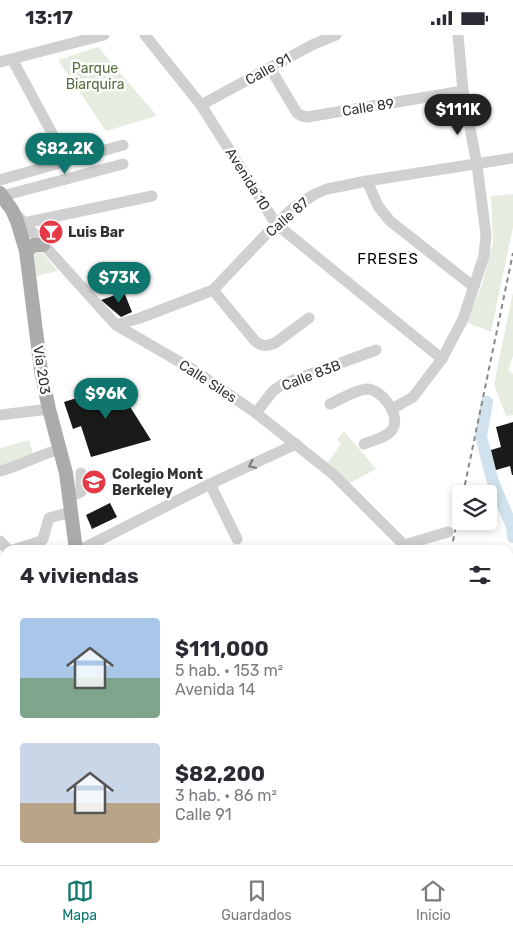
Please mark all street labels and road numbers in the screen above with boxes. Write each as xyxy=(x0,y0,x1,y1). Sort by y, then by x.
street label: Calle 91 xyxy=(243,50,294,89)
street label: Calle 89 xyxy=(341,95,395,120)
street label: Avenida 10 xyxy=(222,145,274,214)
street label: Calle 87 xyxy=(262,194,312,241)
street label: Vía 203 xyxy=(29,344,54,396)
street label: Calle Siles xyxy=(176,356,240,406)
street label: Calle 83B xyxy=(279,356,343,394)

